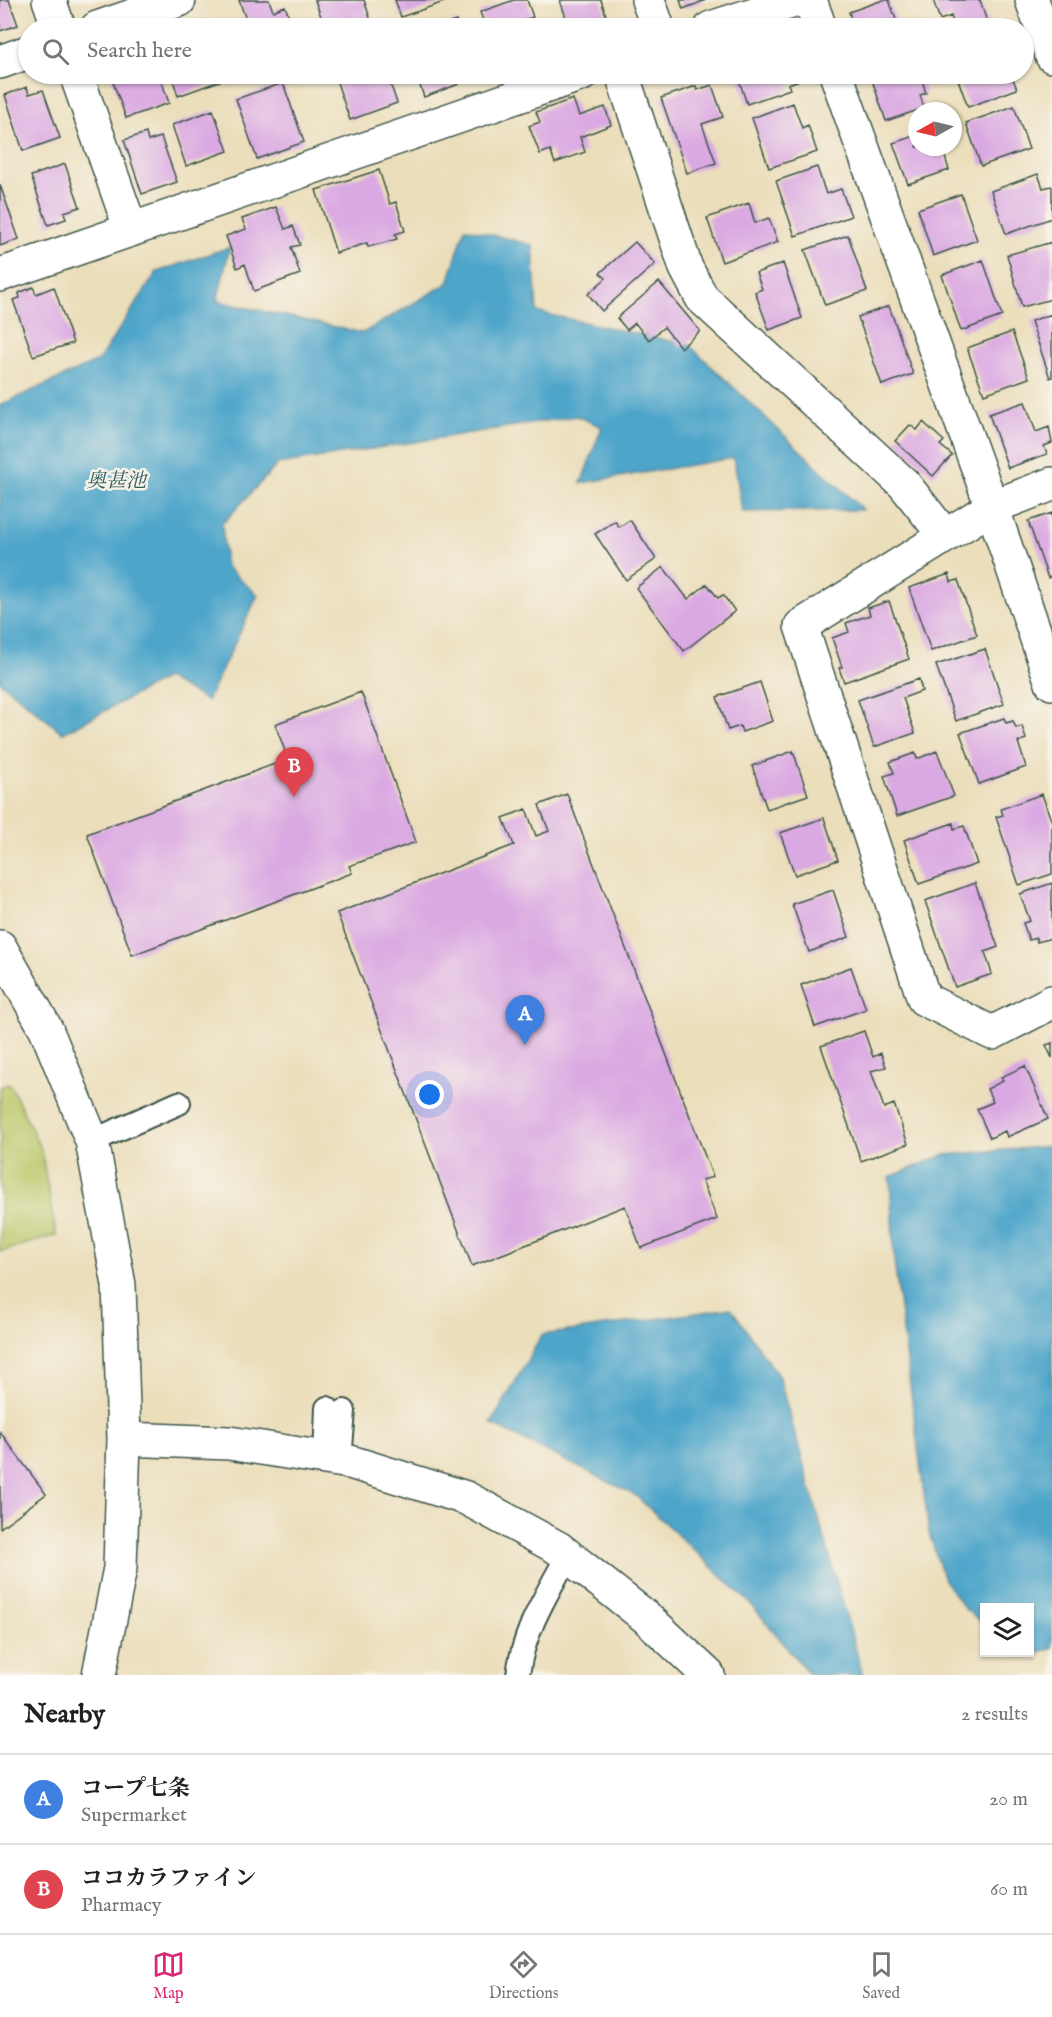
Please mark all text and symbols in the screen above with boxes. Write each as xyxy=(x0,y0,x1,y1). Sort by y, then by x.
search box xyxy=(18,18,1034,84)
icon: search xyxy=(39,35,72,68)
text: Search here xyxy=(87,37,192,65)
north arrow xyxy=(908,102,962,156)
water label: 奥甚池 xyxy=(86,469,148,494)
pin: B xyxy=(274,748,314,797)
pin: A xyxy=(506,996,544,1045)
your location xyxy=(415,1080,444,1109)
map controls xyxy=(980,1603,1034,1657)
button: layers xyxy=(980,1603,1034,1657)
text: Nearby xyxy=(24,1698,105,1731)
text: 2 results xyxy=(961,1702,1028,1727)
text: コープ七条 xyxy=(81,1775,190,1803)
text: A xyxy=(37,1787,50,1812)
text: 20 m xyxy=(989,1787,1028,1812)
text: Supermarket xyxy=(81,1803,187,1828)
text: ココカラファイン xyxy=(81,1865,257,1893)
text: B xyxy=(37,1877,50,1902)
text: 60 m xyxy=(990,1877,1028,1902)
text: Pharmacy xyxy=(81,1893,162,1918)
tab: Map xyxy=(152,1948,185,2004)
tab: Directions xyxy=(489,1948,558,2004)
tab: Saved xyxy=(862,1948,900,2004)

